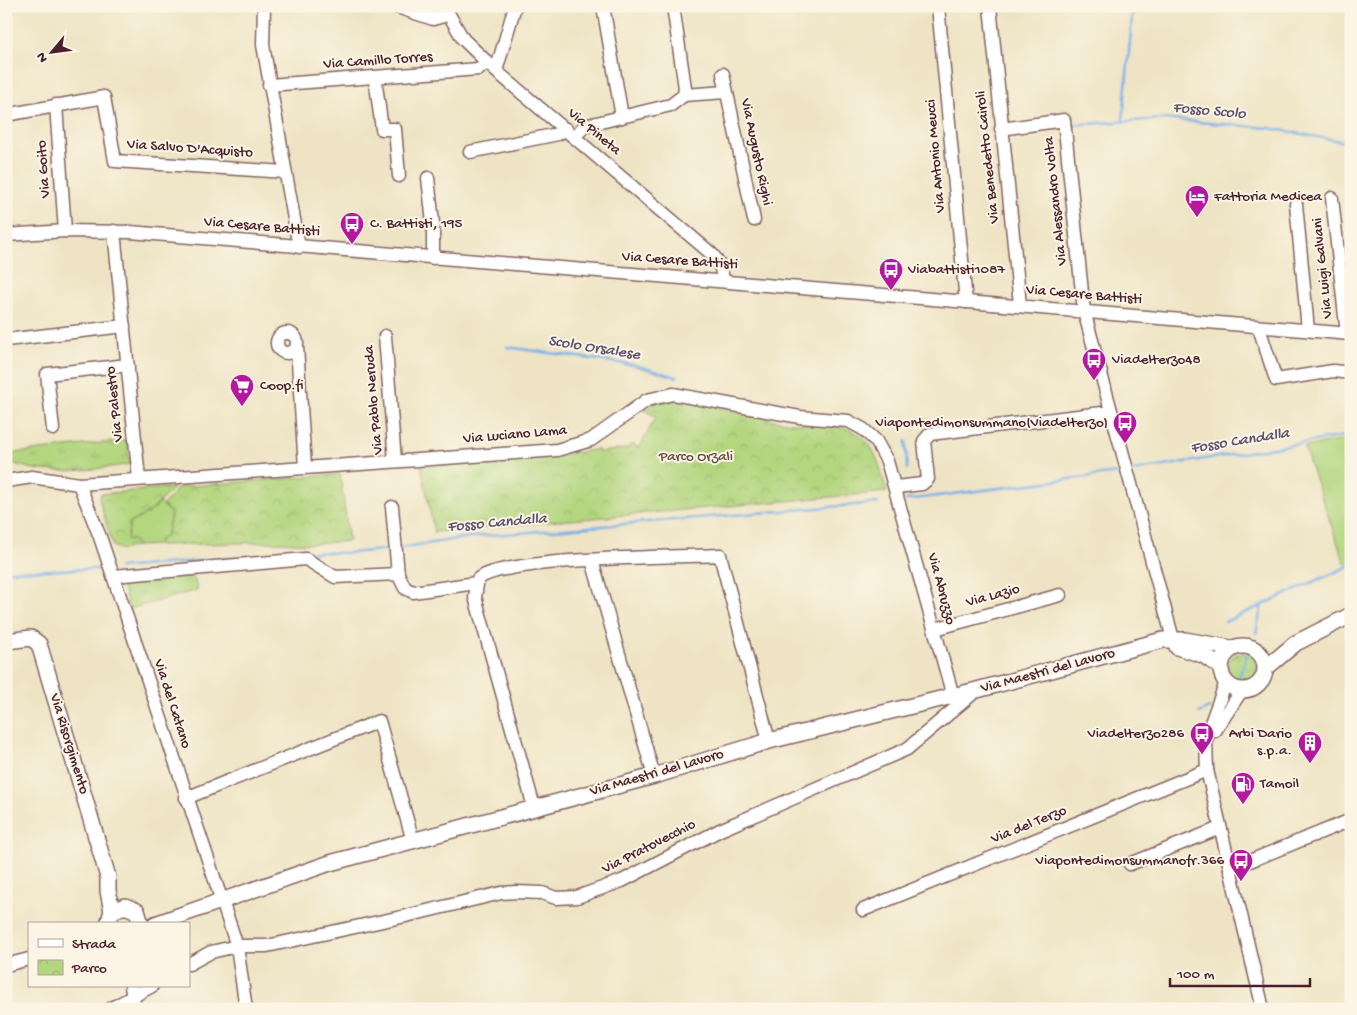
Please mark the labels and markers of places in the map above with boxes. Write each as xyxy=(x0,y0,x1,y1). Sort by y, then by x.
hotel icon: Fattoria Medicea xyxy=(1184,184,1210,218)
place label: Fattoria Medicea xyxy=(1213,188,1323,206)
bus stop icon: C. Battisti, 195 xyxy=(339,211,365,245)
place label: C. Battisti, 195 xyxy=(370,215,463,233)
bus stop icon: Viabattisti1087 xyxy=(878,257,904,291)
place label: Viabattisti1087 xyxy=(907,261,1006,279)
bus stop icon: Viadelterzo48 xyxy=(1081,347,1107,381)
place label: Viadelterzo48 xyxy=(1111,351,1201,369)
supermarket icon: Coop.fi xyxy=(229,373,255,407)
place label: Coop.fi xyxy=(260,377,304,395)
bus stop icon: Viapontedimonsummano(Viadelterzo) xyxy=(1112,410,1138,444)
place label: Viapontedimonsummano(Viadelterzo) xyxy=(874,414,1108,432)
bus stop icon: Viadelterzo286 xyxy=(1189,721,1215,755)
place label: Viadelterzo286 xyxy=(1086,725,1184,743)
place label: Arbi Dario s.p.a. xyxy=(1229,725,1292,760)
building icon: Arbi Dario s.p.a. xyxy=(1297,730,1323,764)
fuel station icon: Tamoil xyxy=(1230,771,1256,805)
place label: Tamoil xyxy=(1259,775,1299,793)
bus stop icon: Viapontedimonsummanofr.366 xyxy=(1228,848,1254,882)
place label: Viapontedimonsummanofr.366 xyxy=(1035,852,1224,870)

